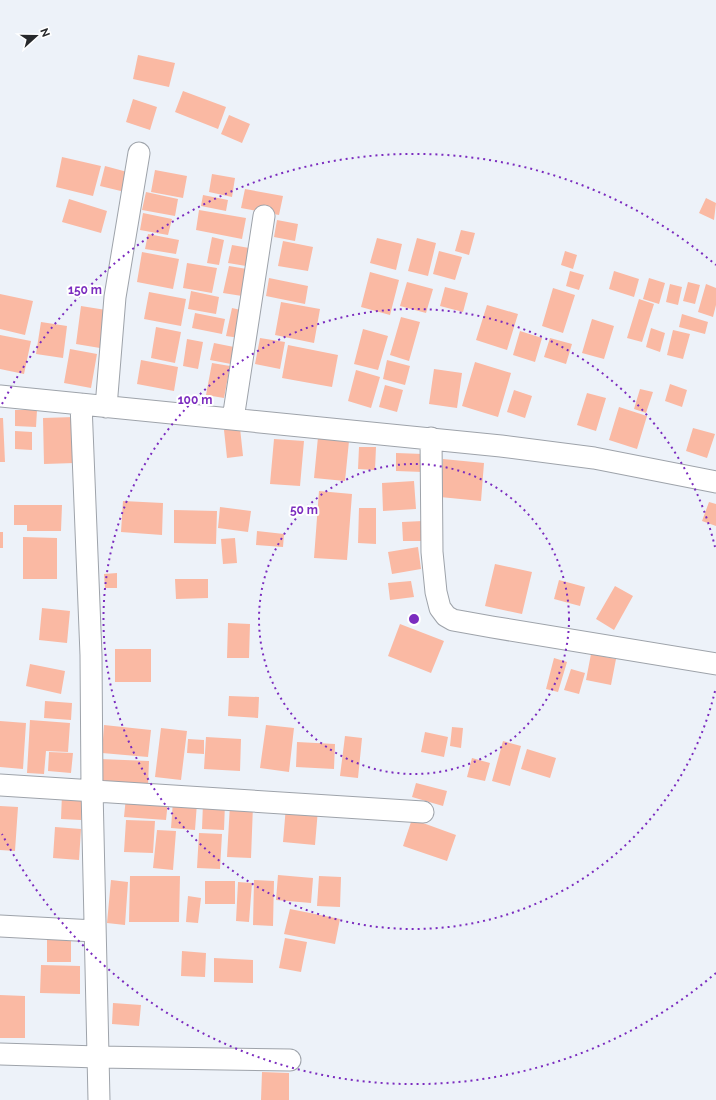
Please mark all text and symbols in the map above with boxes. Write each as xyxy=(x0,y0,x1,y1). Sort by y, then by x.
north arrow xyxy=(16,16,56,56)
text: N xyxy=(37,26,52,39)
text: 150 m xyxy=(68,283,102,297)
text: 100 m xyxy=(178,393,212,407)
text: 50 m xyxy=(290,503,318,517)
centre of rings xyxy=(407,612,421,626)

